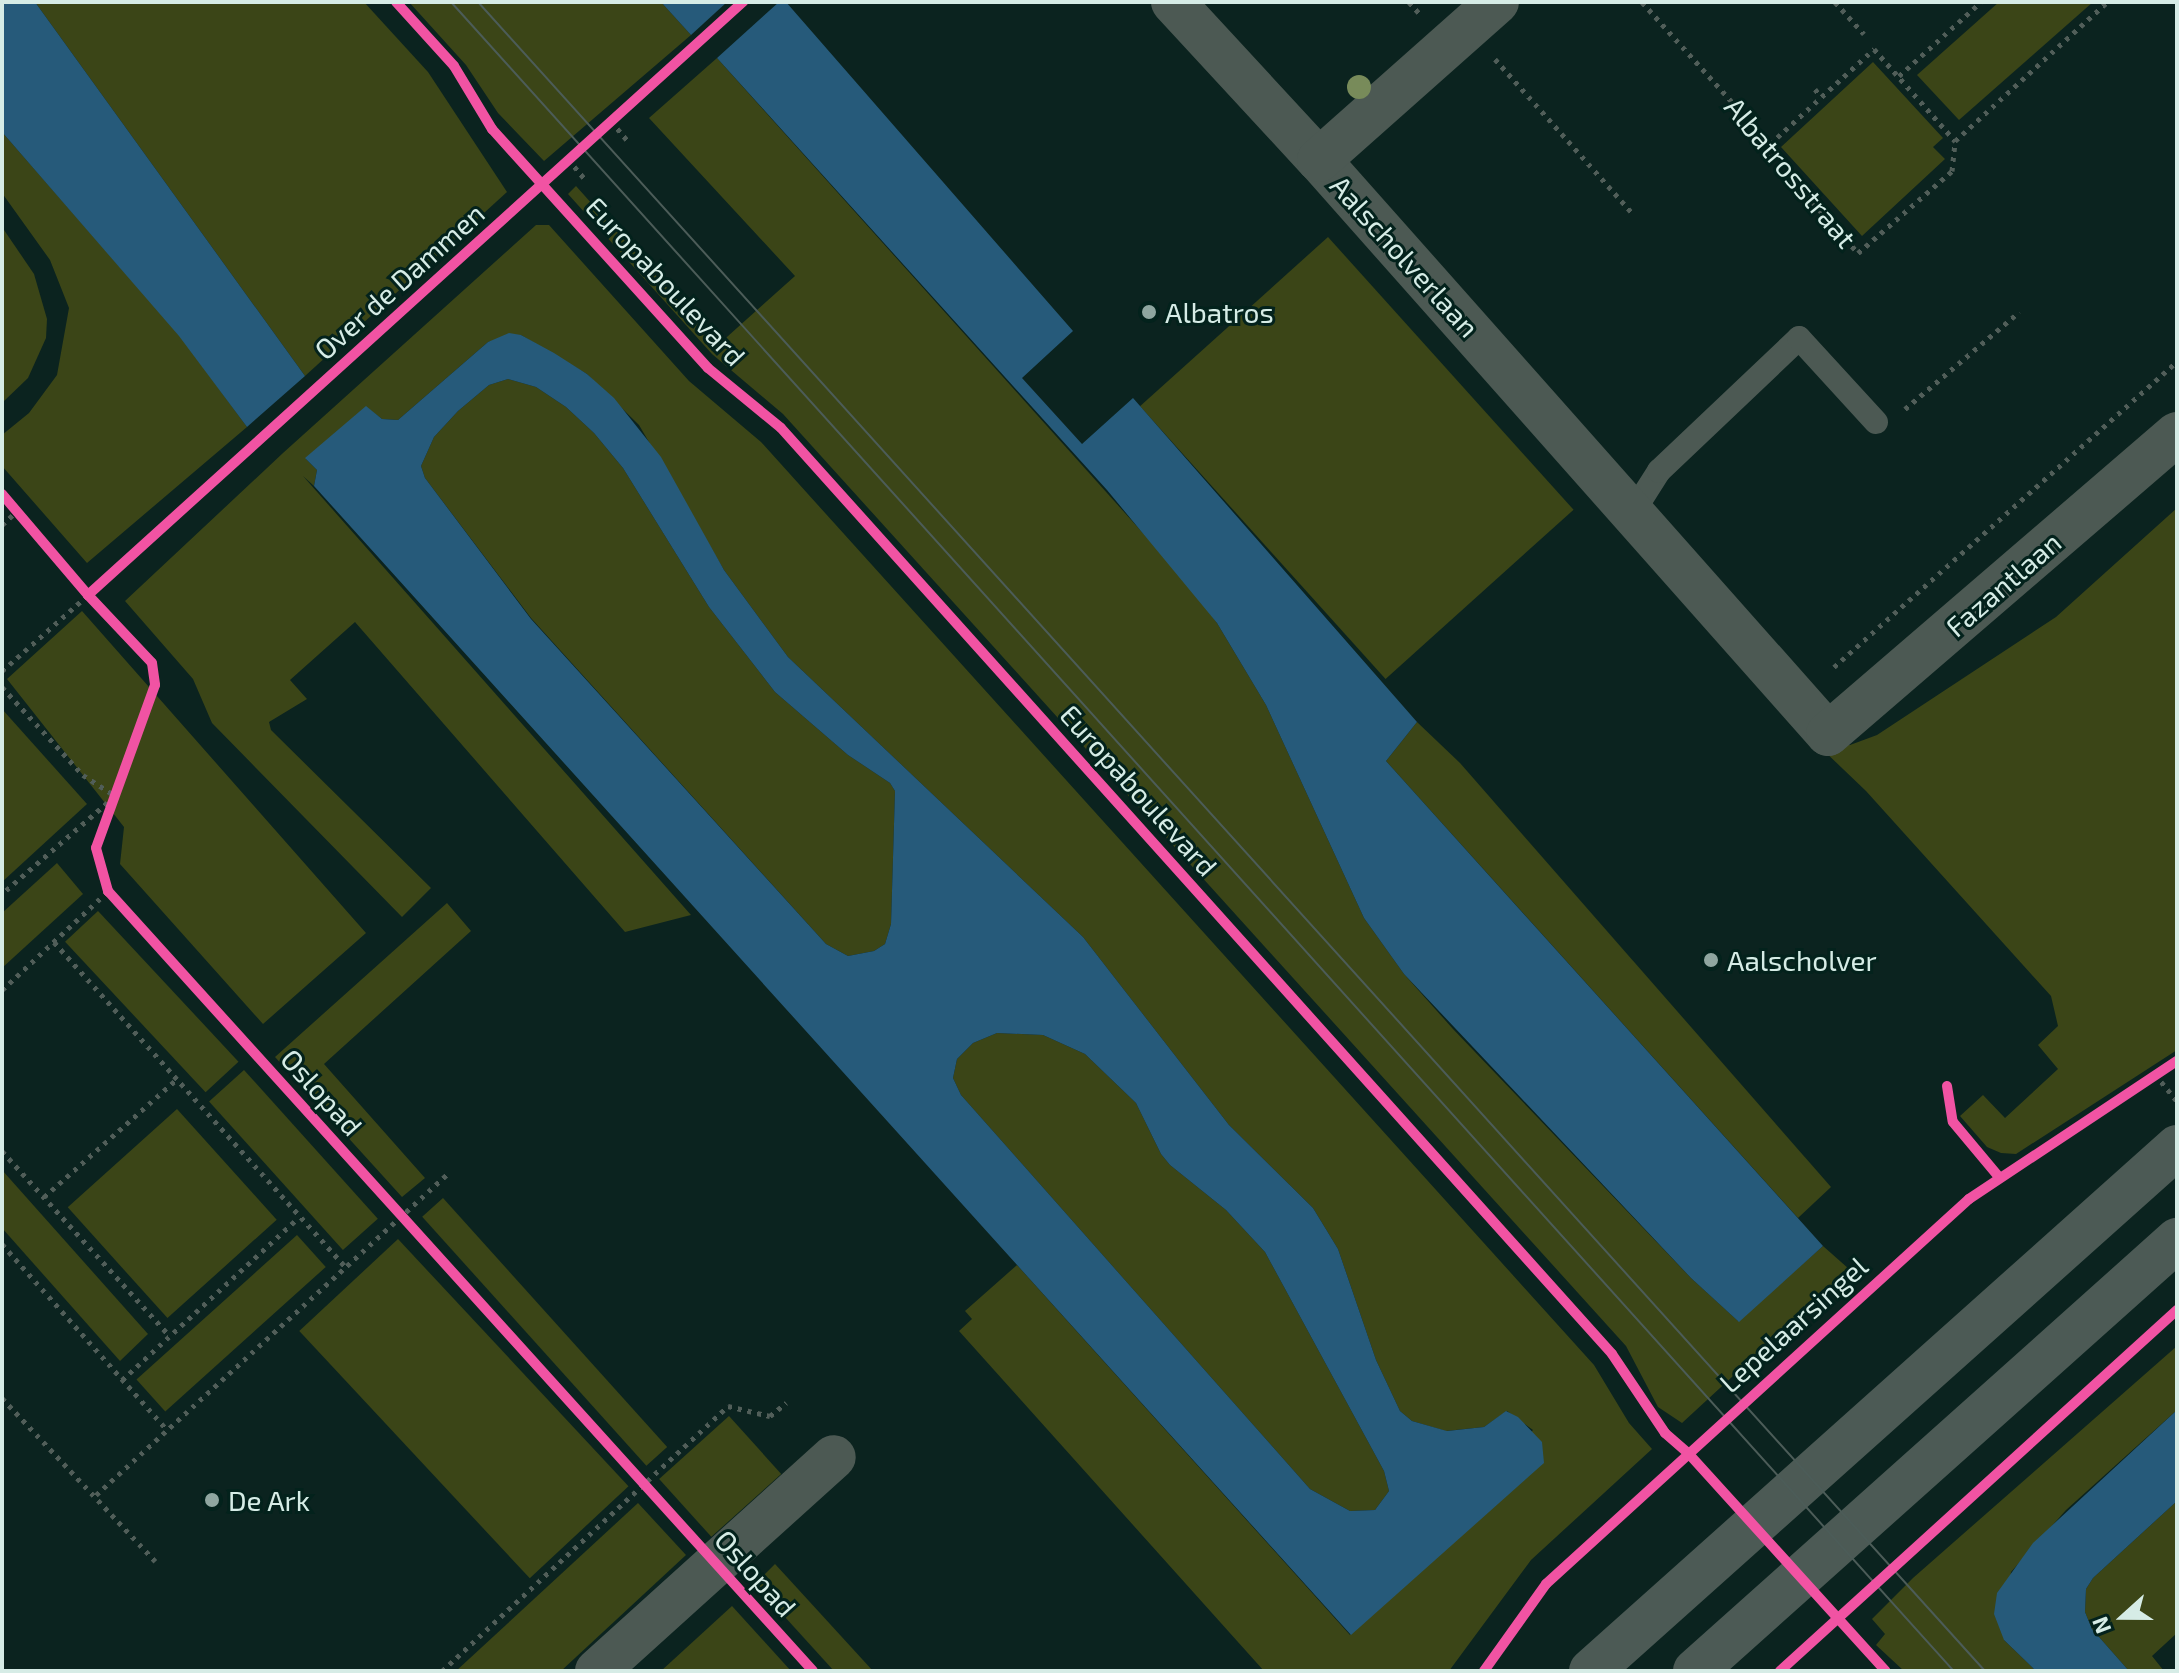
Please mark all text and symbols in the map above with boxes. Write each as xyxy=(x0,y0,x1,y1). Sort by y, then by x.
street label: Albatrosstraat xyxy=(1718,90,1864,254)
street label: Aalscholverlaan xyxy=(1324,169,1486,343)
street label: Europaboulevard xyxy=(579,190,753,372)
street label: Over de Dammen xyxy=(307,196,491,366)
place label: Albatros xyxy=(1165,295,1274,329)
marker: Albatros xyxy=(1140,303,1158,321)
street label: Fazantlaan xyxy=(1938,525,2068,643)
street label: Europaboulevard xyxy=(1054,698,1224,882)
place label: Aalscholver xyxy=(1727,943,1877,977)
marker: Aalscholver xyxy=(1702,951,1720,969)
street label: Oslopad xyxy=(274,1042,370,1142)
street label: Lepelaarsingel xyxy=(1712,1249,1874,1399)
place label: De Ark xyxy=(228,1483,311,1517)
marker: De Ark xyxy=(203,1491,221,1509)
street label: Oslopad xyxy=(708,1523,804,1623)
north arrow xyxy=(2083,1577,2163,1657)
text: N xyxy=(2086,1614,2116,1638)

